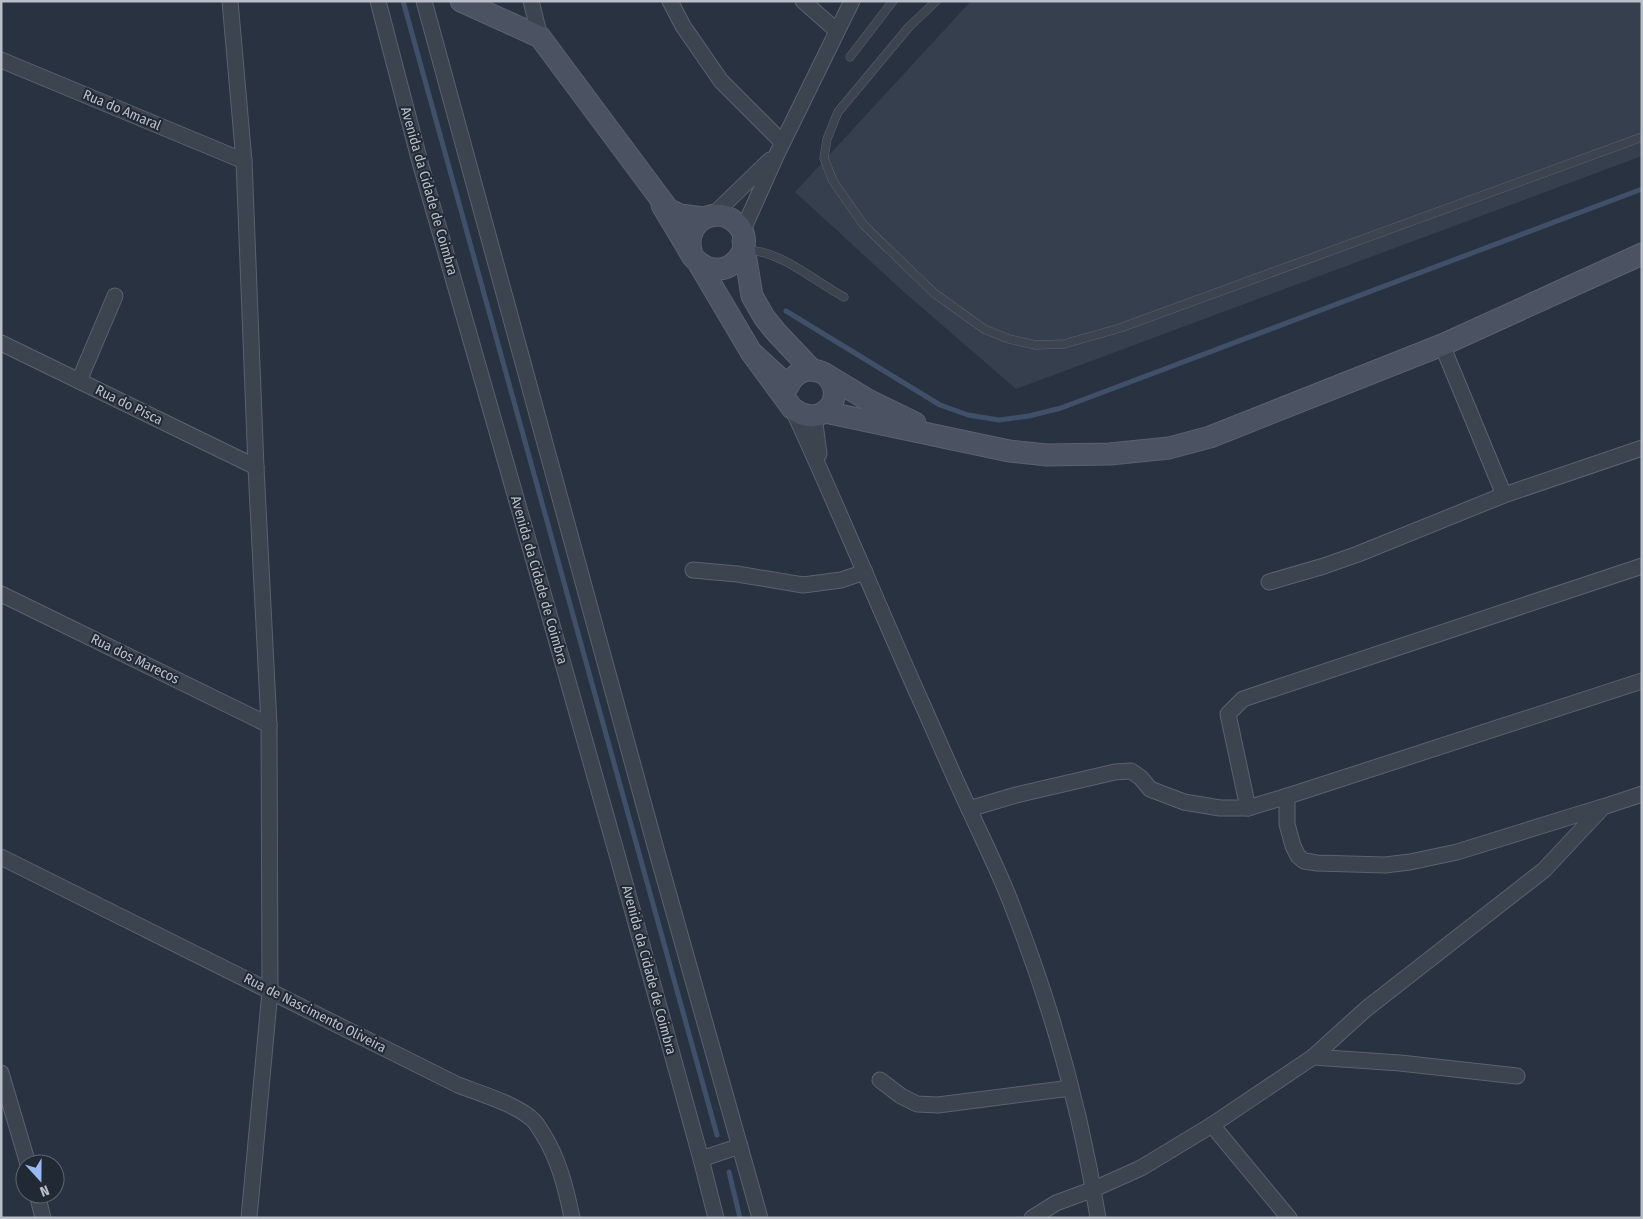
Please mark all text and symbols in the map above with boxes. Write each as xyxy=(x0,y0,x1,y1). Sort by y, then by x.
street label: Rua do Amaral xyxy=(80,86,164,134)
street label: Avenida da Cidade de Coimbra xyxy=(397,105,461,277)
street label: Rua do Pisca xyxy=(93,381,166,429)
street label: Avenida da Cidade de Coimbra xyxy=(507,494,571,666)
street label: Rua dos Marecos xyxy=(88,630,182,688)
street label: Avenida da Cidade de Coimbra xyxy=(618,884,680,1057)
street label: Rua de Nascimento Oliveira xyxy=(241,970,389,1056)
north arrow xyxy=(15,1154,65,1204)
text: N xyxy=(38,1181,51,1200)

